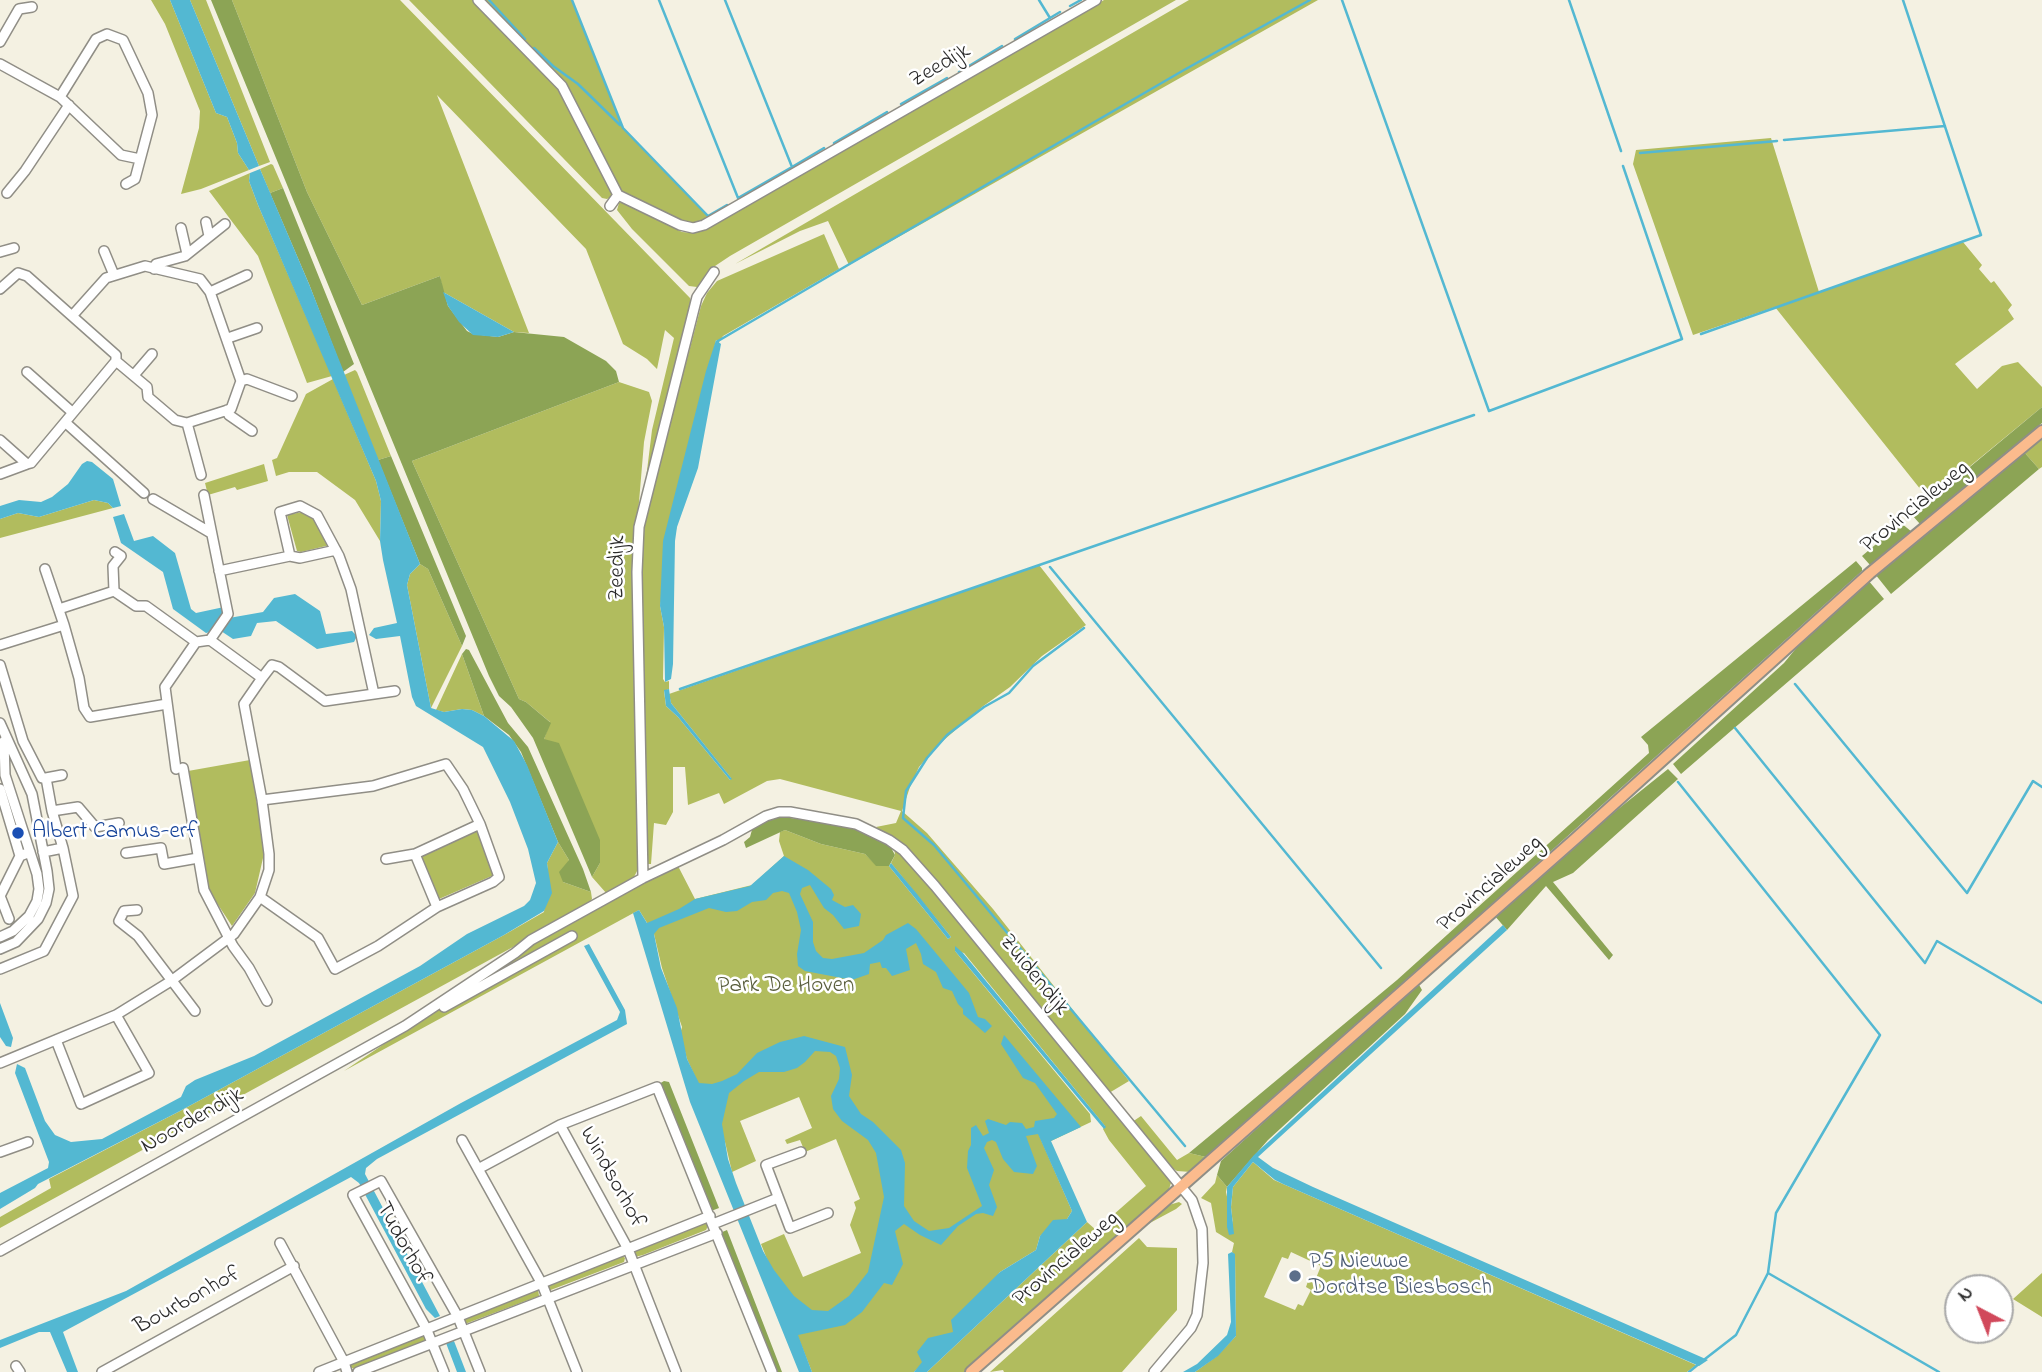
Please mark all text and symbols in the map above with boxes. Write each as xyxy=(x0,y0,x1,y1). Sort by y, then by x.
street label: Zeedijk xyxy=(906,39,976,95)
street label: Provincialeweg xyxy=(1856,456,1976,560)
street label: Zeedijk xyxy=(605,535,633,601)
place label: Albert Camus-erf xyxy=(32,819,198,847)
marker: Albert Camus-erf xyxy=(10,825,26,841)
street label: Provincialeweg xyxy=(1433,831,1549,939)
street label: Zuidendijk xyxy=(992,930,1074,1022)
park label: Park De Hoven xyxy=(718,973,854,1001)
street label: Noordendijk xyxy=(137,1083,249,1161)
street label: Windsorhof xyxy=(572,1122,650,1234)
street label: Tudorhof xyxy=(368,1198,436,1290)
street label: Provincialeweg xyxy=(1008,1206,1126,1314)
place label: P5 Nieuwe Dordtse Biesbosch xyxy=(1309,1249,1492,1303)
street label: Bourbonhof xyxy=(130,1262,246,1342)
marker: P5 Nieuwe Dordtse Biesbosch xyxy=(1287,1268,1303,1284)
north arrow xyxy=(1944,1274,2014,1344)
text: N xyxy=(1952,1280,1980,1309)

